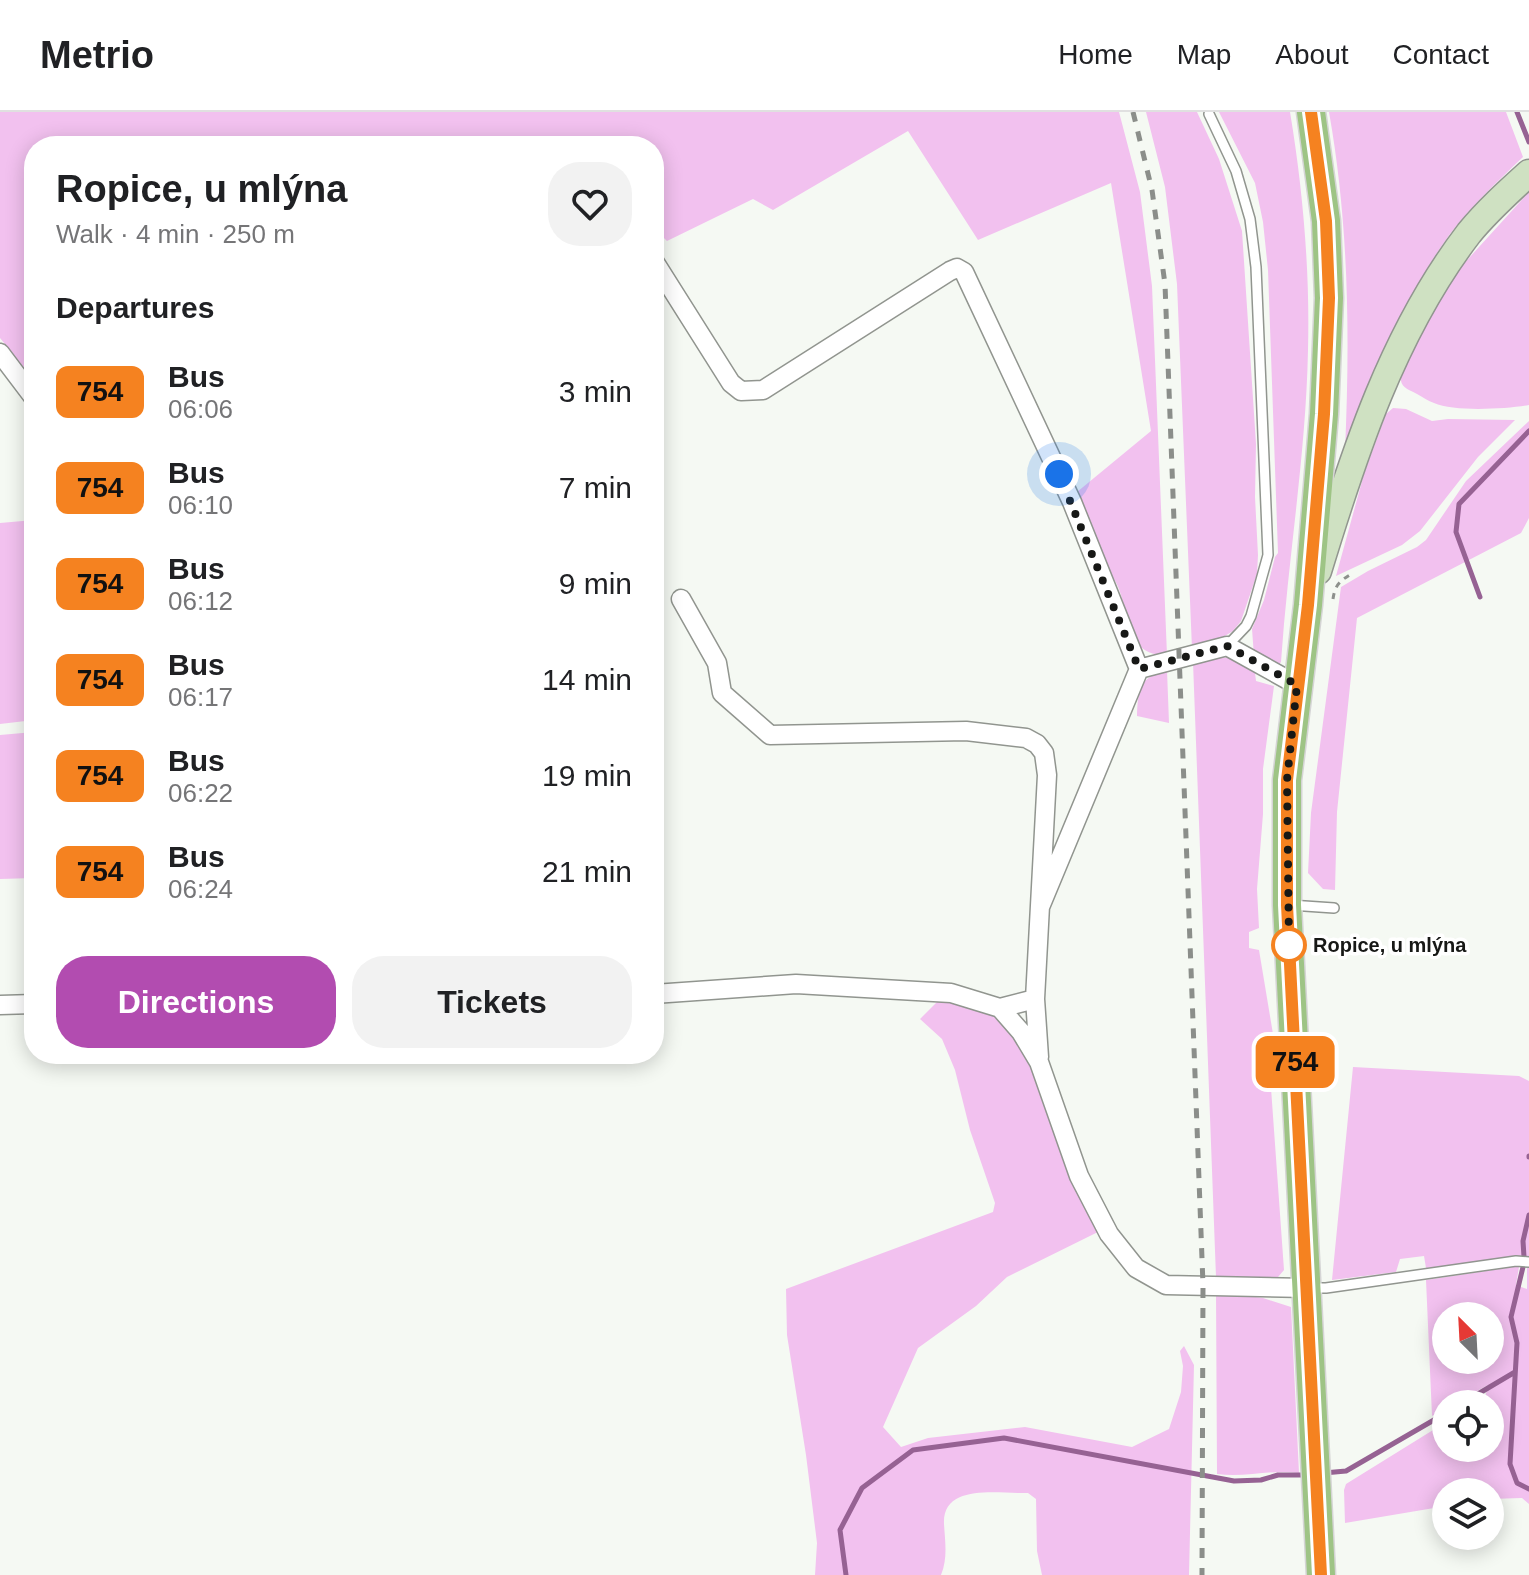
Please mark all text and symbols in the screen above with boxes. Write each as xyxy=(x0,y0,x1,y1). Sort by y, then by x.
text: Metrio xyxy=(40,34,154,76)
text: Home xyxy=(1058,39,1133,70)
text: Map xyxy=(1177,39,1231,70)
text: About xyxy=(1275,39,1349,70)
text: Contact xyxy=(1393,39,1489,70)
button: heart xyxy=(548,162,632,246)
text: Ropice, u mlýna xyxy=(56,168,347,210)
text: Walk · 4 min · 250 m xyxy=(56,219,295,249)
text: Departures xyxy=(56,291,214,324)
text: Bus xyxy=(168,360,225,393)
text: 3 min xyxy=(559,375,632,408)
text: 754 xyxy=(77,376,123,407)
text: 06:06 xyxy=(168,394,233,424)
your location xyxy=(1039,454,1079,494)
text: Bus xyxy=(168,456,225,489)
text: 7 min xyxy=(559,471,632,504)
text: 754 xyxy=(77,472,123,503)
text: 06:10 xyxy=(168,490,233,520)
text: Bus xyxy=(168,552,225,585)
text: 9 min xyxy=(559,567,632,600)
text: 754 xyxy=(77,568,123,599)
text: 06:12 xyxy=(168,586,233,616)
text: Bus xyxy=(168,648,225,681)
text: 14 min xyxy=(542,663,632,696)
text: 754 xyxy=(77,664,123,695)
text: 06:17 xyxy=(168,682,233,712)
text: Bus xyxy=(168,744,225,777)
text: 19 min xyxy=(542,759,632,792)
text: 754 xyxy=(77,760,123,791)
text: 06:22 xyxy=(168,778,233,808)
text: Bus xyxy=(168,840,225,873)
text: 21 min xyxy=(542,855,632,888)
text: 754 xyxy=(77,856,123,887)
text: 06:24 xyxy=(168,874,233,904)
marker: Ropice, u mlýna xyxy=(1272,928,1306,962)
place label: Ropice, u mlýna xyxy=(1313,934,1467,956)
button: Directions xyxy=(56,956,336,1048)
button: Tickets xyxy=(352,956,632,1048)
line badge: 754 xyxy=(1249,1036,1341,1088)
text: 754 xyxy=(1272,1046,1318,1077)
north arrow xyxy=(1432,1302,1504,1374)
map controls xyxy=(1432,1302,1504,1550)
button: locate xyxy=(1432,1390,1504,1462)
button: layers xyxy=(1432,1478,1504,1550)

